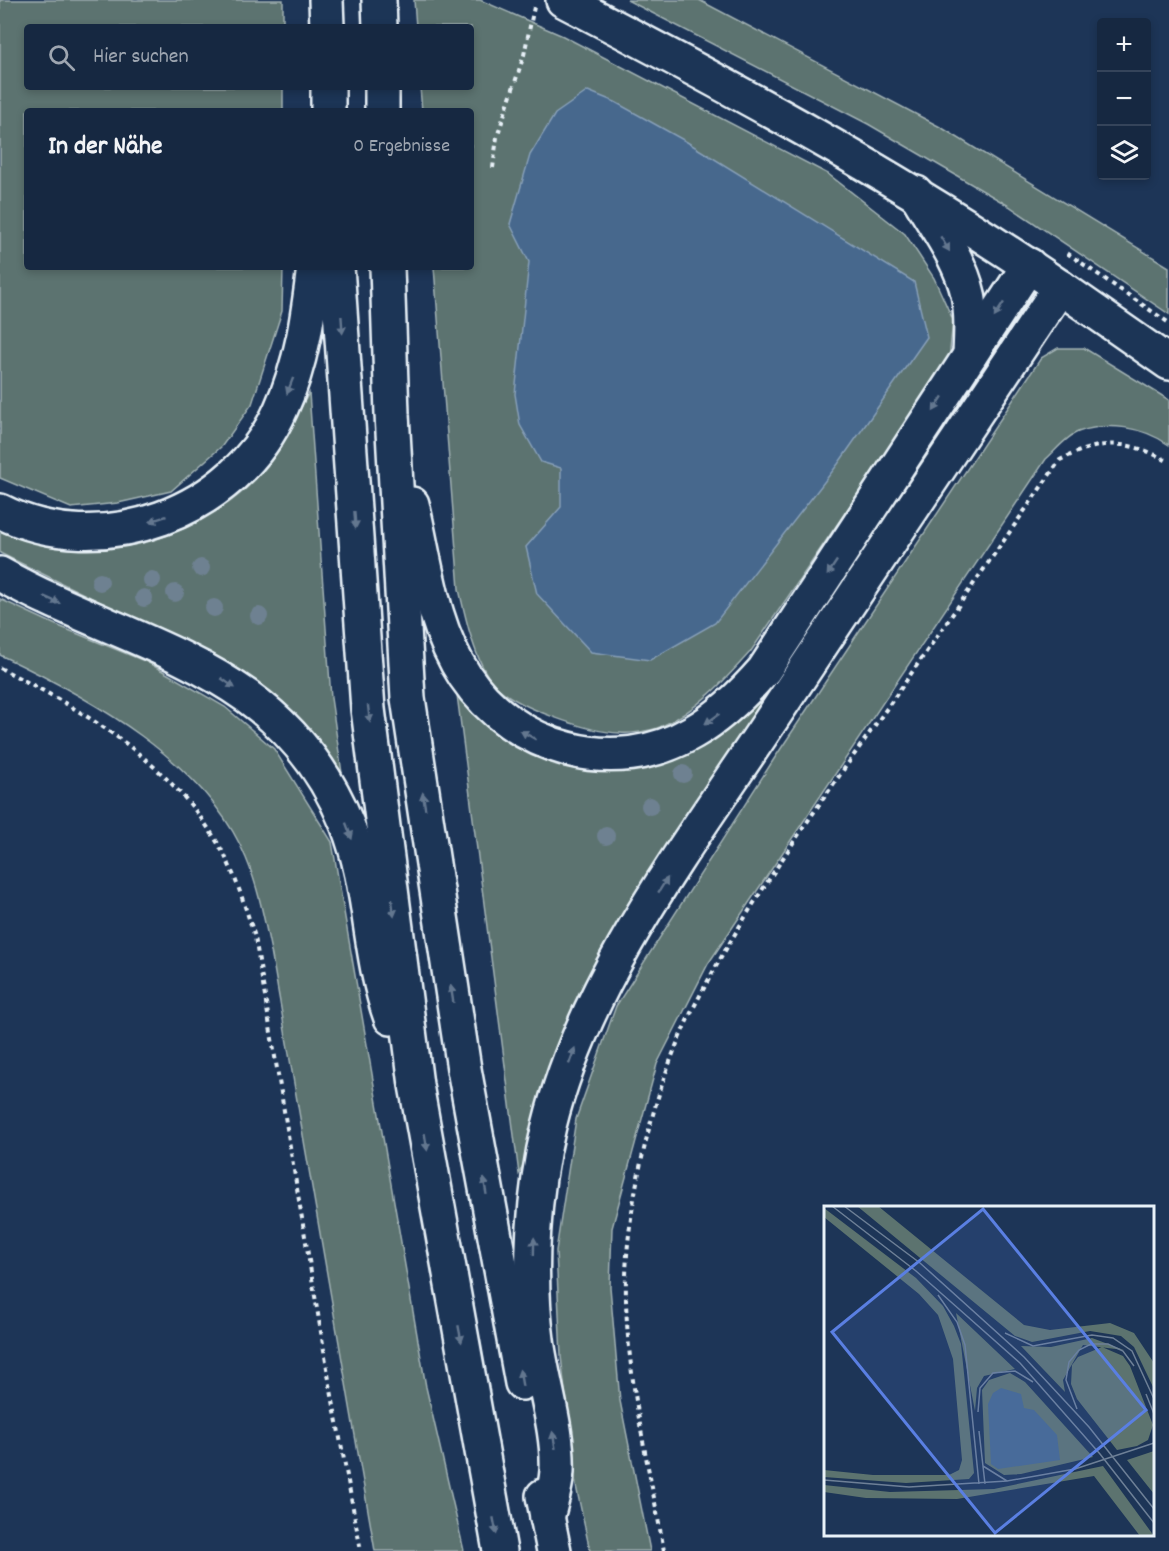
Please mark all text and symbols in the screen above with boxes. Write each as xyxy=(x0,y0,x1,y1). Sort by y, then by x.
map controls xyxy=(1097,18,1151,180)
button: + xyxy=(1097,18,1151,72)
search box xyxy=(24,24,474,90)
icon: search xyxy=(45,41,78,74)
text: Hier suchen xyxy=(93,42,189,73)
button: − xyxy=(1097,72,1151,126)
button: layers xyxy=(1097,126,1151,180)
text: In der Nähe xyxy=(48,129,162,166)
text: 0 Ergebnisse xyxy=(353,133,450,161)
one-way arrow xyxy=(940,236,950,253)
one-way arrow xyxy=(994,302,1005,318)
one-way arrow xyxy=(337,316,346,335)
one-way arrow xyxy=(285,377,295,395)
one-way arrow xyxy=(933,396,944,412)
one-way arrow xyxy=(350,510,360,529)
one-way arrow xyxy=(149,515,167,525)
one-way arrow xyxy=(827,559,838,576)
one-way arrow xyxy=(44,596,61,605)
one-way arrow xyxy=(220,677,236,689)
one-way arrow xyxy=(364,705,374,724)
one-way arrow xyxy=(704,713,720,724)
one-way arrow xyxy=(519,730,536,740)
one-way arrow xyxy=(419,791,428,810)
one-way arrow xyxy=(345,823,355,841)
one-way arrow xyxy=(657,877,669,893)
one-way arrow xyxy=(389,898,398,917)
one-way arrow xyxy=(448,984,457,1003)
one-way arrow xyxy=(567,1047,577,1065)
one-way arrow xyxy=(421,1133,430,1152)
one-way arrow xyxy=(480,1176,489,1195)
inset map xyxy=(824,1206,1154,1536)
one-way arrow xyxy=(529,1237,539,1256)
one-way arrow xyxy=(456,1325,465,1344)
one-way arrow xyxy=(516,1368,525,1387)
one-way arrow xyxy=(549,1430,558,1449)
one-way arrow xyxy=(491,1517,500,1536)

